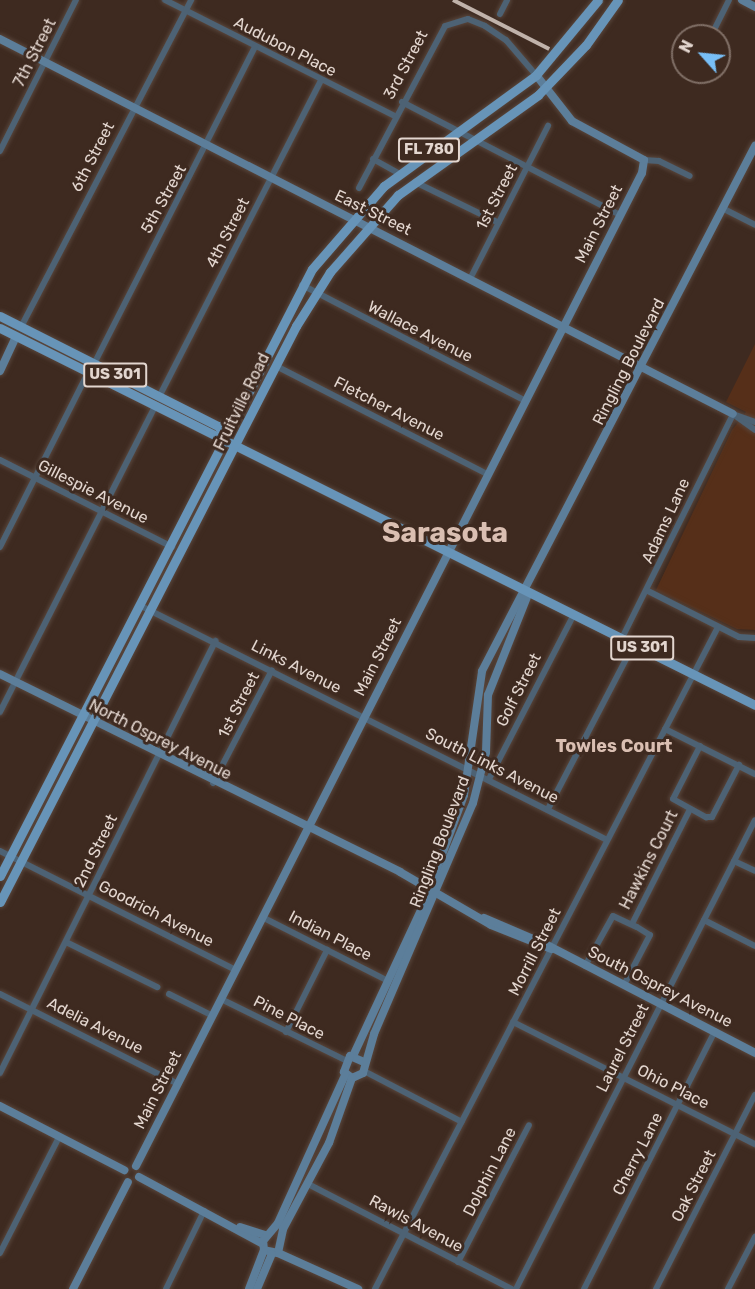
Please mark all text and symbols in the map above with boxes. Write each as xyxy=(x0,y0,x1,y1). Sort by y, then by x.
street label: Audubon Place xyxy=(231,13,339,81)
street label: 7th Street xyxy=(10,16,60,90)
north arrow xyxy=(671,24,731,84)
street label: 3rd Street xyxy=(380,27,432,103)
text: N xyxy=(675,37,697,56)
street label: 6th Street xyxy=(67,119,119,195)
road number: FL 780 xyxy=(398,138,460,162)
street label: 5th Street xyxy=(137,161,191,237)
street label: 1st Street xyxy=(472,161,522,233)
street label: Main Street xyxy=(571,182,627,266)
street label: East Street xyxy=(331,186,415,240)
street label: 4th Street xyxy=(202,195,254,271)
street label: Ringling Boulevard xyxy=(589,296,669,428)
street label: Wallace Avenue xyxy=(364,297,476,367)
street label: Fruitville Road xyxy=(210,350,274,454)
road number: US 301 xyxy=(82,363,148,387)
street label: Fletcher Avenue xyxy=(330,373,448,445)
street label: Gillespie Avenue xyxy=(34,456,152,528)
street label: Adams Lane xyxy=(638,475,694,567)
district label: Sarasota xyxy=(382,516,508,550)
street label: Main Street xyxy=(350,615,406,699)
street label: Links Avenue xyxy=(248,636,344,698)
road number: US 301 xyxy=(609,636,675,660)
street label: Golf Street xyxy=(492,650,546,730)
street label: 1st Street xyxy=(214,669,264,741)
street label: North Osprey Avenue xyxy=(85,696,235,784)
street label: South Links Avenue xyxy=(422,724,562,808)
district label: Towles Court xyxy=(556,735,672,757)
street label: Ringling Boulevard xyxy=(406,773,474,911)
street label: Hawkins Court xyxy=(616,807,682,913)
street label: 2nd Street xyxy=(70,811,122,891)
street label: Goodrich Avenue xyxy=(95,877,217,951)
street label: Morrill Street xyxy=(505,905,565,999)
street label: Indian Place xyxy=(285,907,375,965)
street label: South Osprey Avenue xyxy=(584,942,736,1032)
street label: Pine Place xyxy=(250,992,328,1044)
street label: Adelia Avenue xyxy=(44,993,146,1059)
street label: Laurel Street xyxy=(593,1001,653,1095)
street label: Main Street xyxy=(130,1048,186,1132)
street label: Ohio Place xyxy=(634,1061,712,1113)
street label: Cherry Lane xyxy=(609,1109,667,1199)
street label: Dolphin Lane xyxy=(459,1124,521,1220)
street label: Oak Street xyxy=(668,1147,720,1225)
street label: Rawls Avenue xyxy=(366,1191,466,1257)

